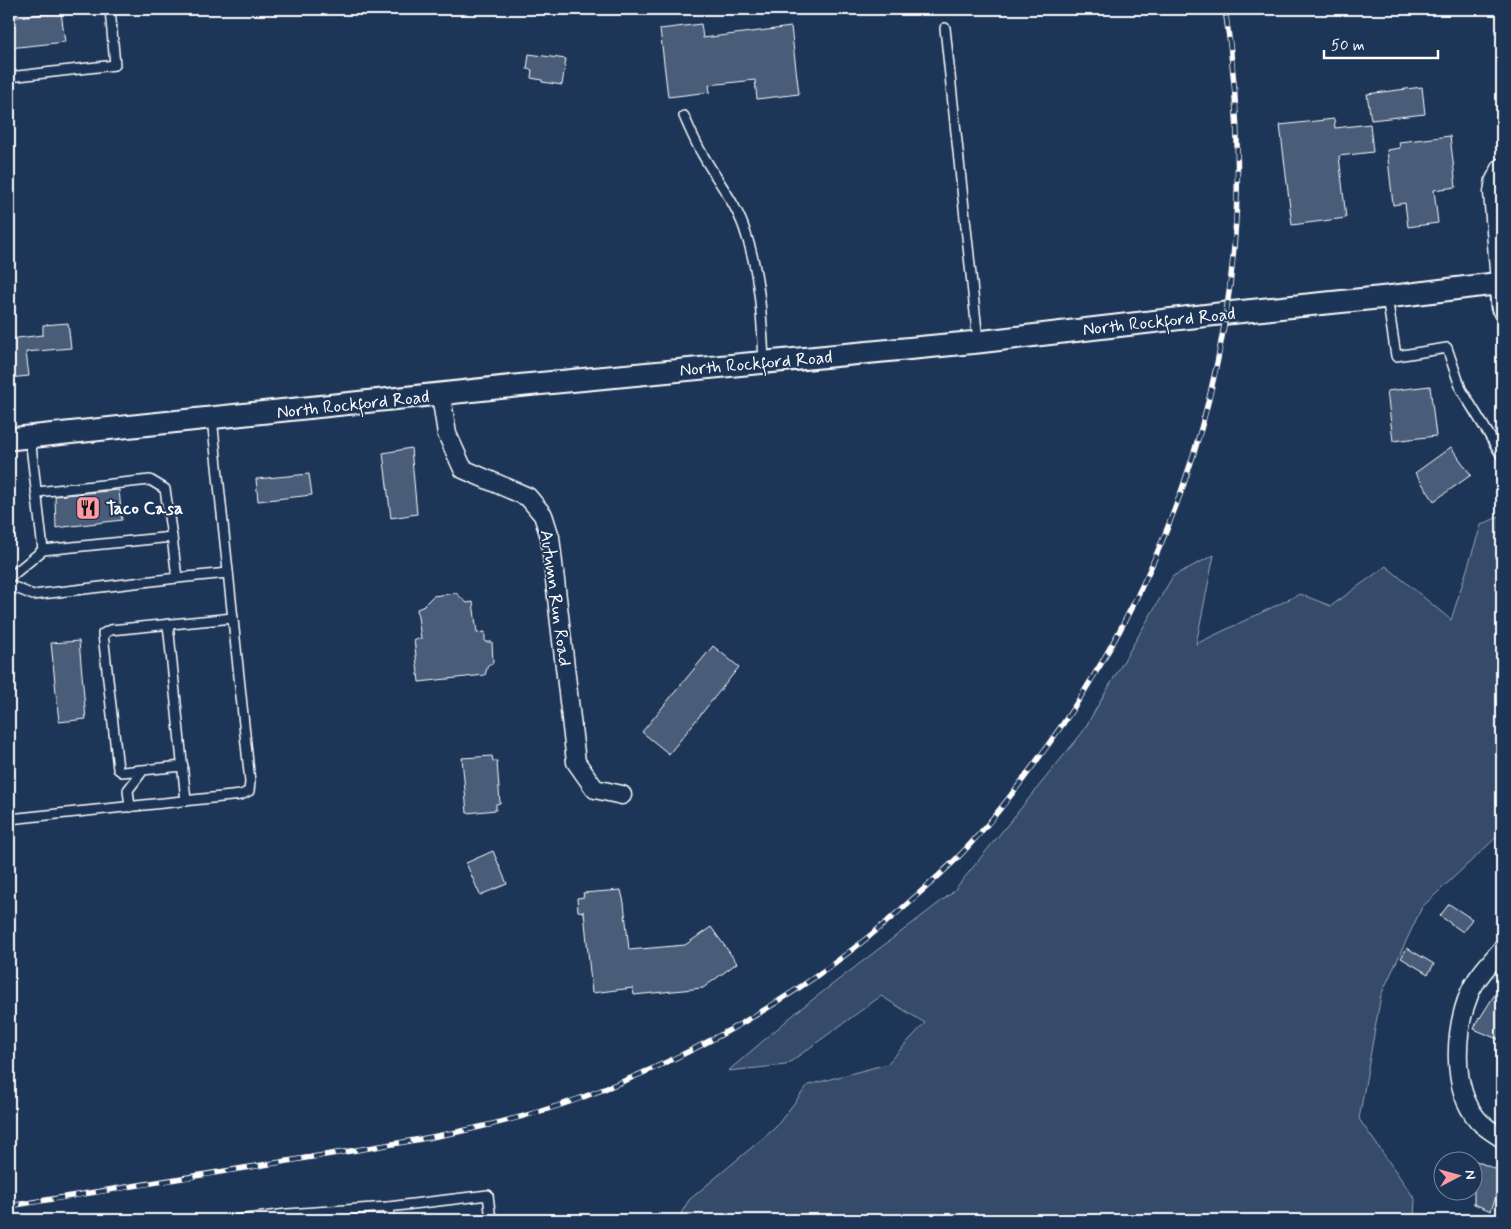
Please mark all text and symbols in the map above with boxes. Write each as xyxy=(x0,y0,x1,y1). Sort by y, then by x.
scale bar xyxy=(1324,28,1437,60)
text: 50 m xyxy=(1331,36,1365,56)
street label: North Rockford Road xyxy=(1081,302,1237,344)
street label: North Rockford Road xyxy=(679,345,834,385)
street label: North Rockford Road xyxy=(275,385,431,427)
restaurant icon: Taco Casa xyxy=(75,495,101,521)
place label: Taco Casa xyxy=(106,497,183,521)
street label: Autumn Run Road xyxy=(534,528,576,668)
north arrow xyxy=(1434,1152,1484,1202)
text: N xyxy=(1460,1169,1479,1180)

